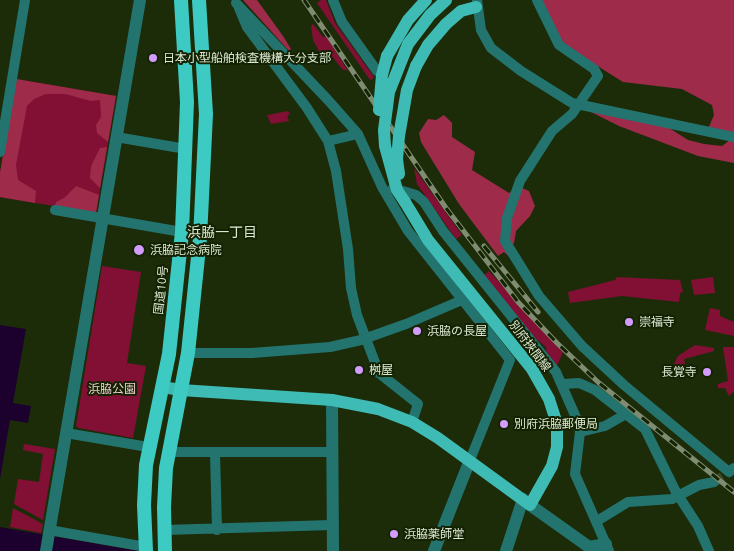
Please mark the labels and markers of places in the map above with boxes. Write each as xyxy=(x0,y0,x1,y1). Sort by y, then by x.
place label: 日本小型船舶検査機構大分支部 xyxy=(163,51,331,65)
marker: 日本小型船舶検査機構大分支部 xyxy=(147,52,159,64)
marker: 浜脇記念病院 xyxy=(132,243,146,257)
place label: 浜脇記念病院 xyxy=(150,243,222,257)
place label: 崇福寺 xyxy=(639,315,675,329)
marker: 崇福寺 xyxy=(623,316,635,328)
place label: 浜脇の長屋 xyxy=(427,324,487,338)
marker: 浜脇の長屋 xyxy=(411,325,423,337)
place label: 桝屋 xyxy=(369,363,393,377)
marker: 桝屋 xyxy=(353,364,365,376)
place label: 長覚寺 xyxy=(661,365,697,379)
marker: 長覚寺 xyxy=(701,366,713,378)
place label: 別府浜脇郵便局 xyxy=(514,417,598,431)
marker: 別府浜脇郵便局 xyxy=(498,418,510,430)
place label: 浜脇薬師堂 xyxy=(404,527,464,541)
marker: 浜脇薬師堂 xyxy=(388,528,400,540)

